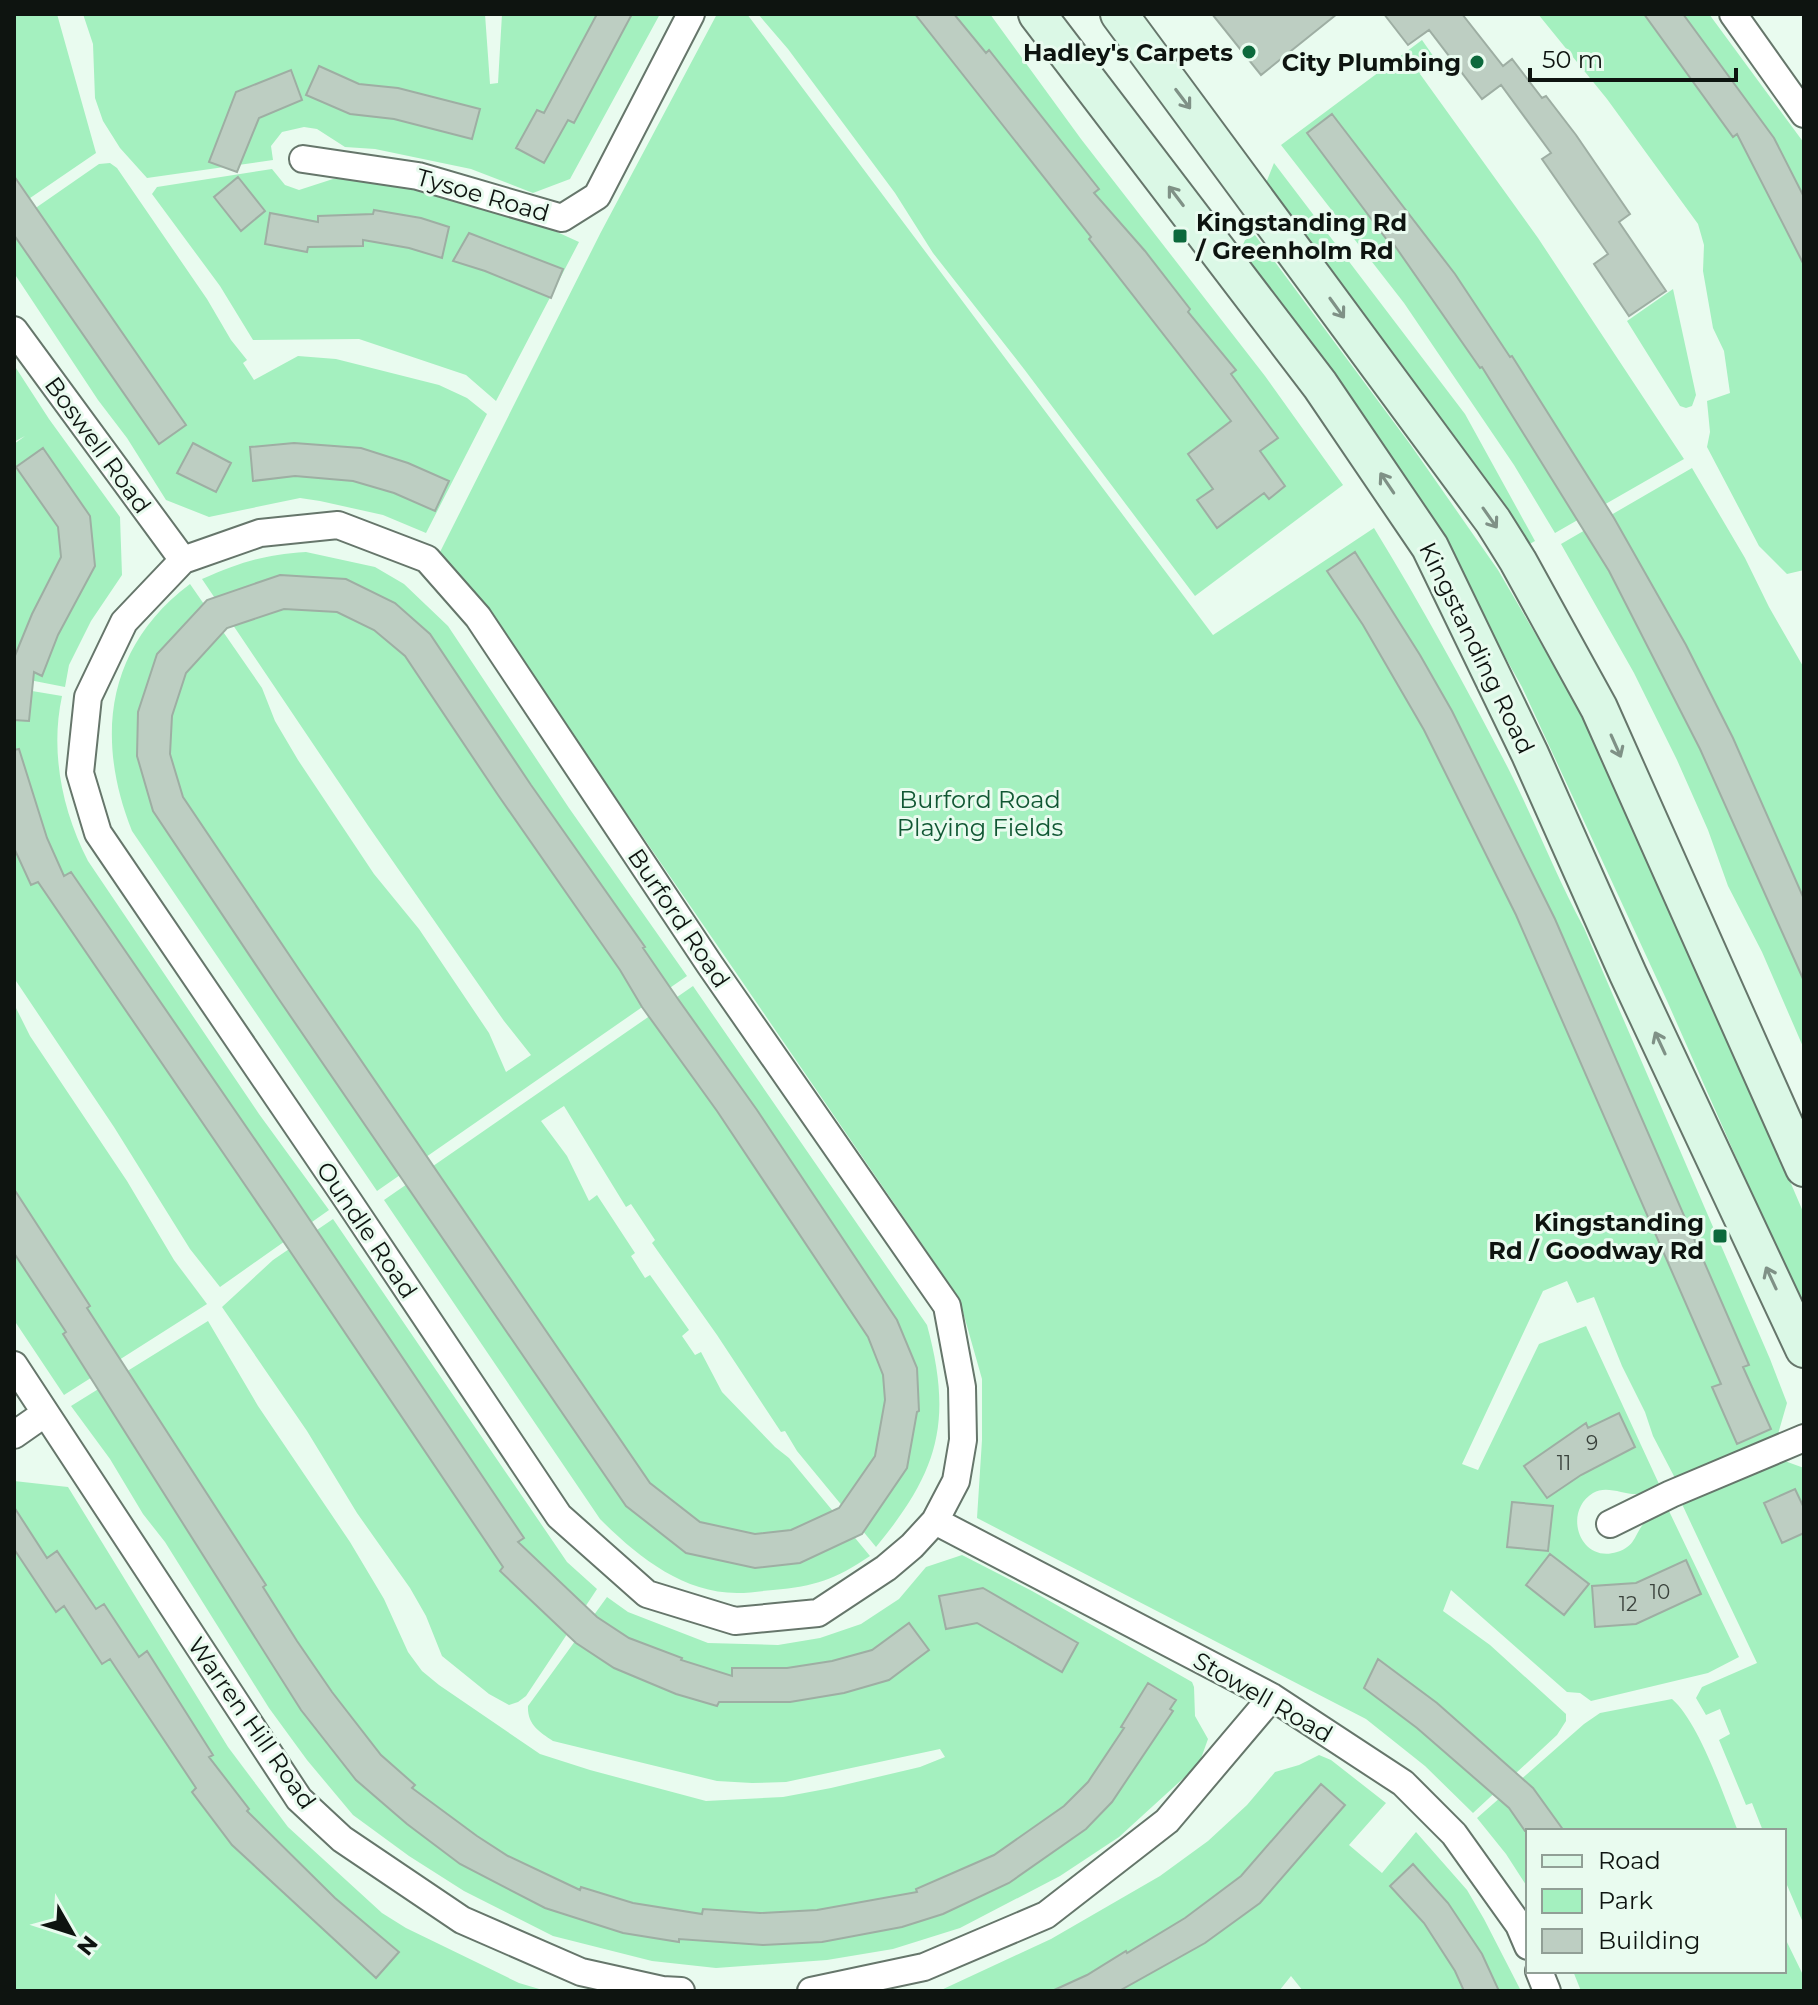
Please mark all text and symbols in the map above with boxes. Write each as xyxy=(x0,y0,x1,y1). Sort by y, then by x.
scale bar xyxy=(1530,32,1736,82)
place label: Hadley's Carpets xyxy=(1023,38,1233,67)
marker: Hadley's Carpets xyxy=(1240,43,1258,61)
text: 50 m xyxy=(1542,45,1603,74)
place label: City Plumbing xyxy=(1282,48,1461,77)
marker: City Plumbing xyxy=(1468,53,1486,71)
one-way arrow xyxy=(1174,88,1191,109)
street label: Tysoe Road xyxy=(413,162,553,228)
one-way arrow xyxy=(1168,185,1185,207)
place label: Kingstanding Rd / Greenholm Rd xyxy=(1195,208,1407,265)
marker: Kingstanding Rd / Greenholm Rd xyxy=(1171,227,1189,245)
one-way arrow xyxy=(1329,297,1345,319)
street label: Boswell Road xyxy=(39,371,157,519)
one-way arrow xyxy=(1379,472,1396,494)
one-way arrow xyxy=(1482,507,1498,529)
street label: Kingstanding Road xyxy=(1413,537,1541,759)
one-way arrow xyxy=(1609,733,1624,757)
park label: Burford Road Playing Fields xyxy=(897,785,1063,842)
street label: Burford Road xyxy=(622,843,736,993)
one-way arrow xyxy=(1652,1031,1667,1056)
street label: Oundle Road xyxy=(311,1156,423,1304)
place label: Kingstanding Rd / Goodway Rd xyxy=(1488,1208,1704,1265)
marker: Kingstanding Rd / Goodway Rd xyxy=(1711,1227,1729,1245)
one-way arrow xyxy=(1763,1267,1778,1291)
house number: 9 xyxy=(1586,1431,1598,1455)
house number: 11 xyxy=(1557,1451,1571,1475)
house number: 10 xyxy=(1650,1580,1670,1604)
house number: 12 xyxy=(1619,1592,1637,1616)
street label: Warren Hill Road xyxy=(182,1631,322,1815)
street label: Stowell Road xyxy=(1188,1645,1338,1749)
legend xyxy=(1526,1829,1786,1973)
text: Road xyxy=(1598,1846,1661,1875)
text: Park xyxy=(1598,1886,1653,1915)
north arrow xyxy=(32,1893,112,1973)
text: Building xyxy=(1598,1926,1701,1955)
text: N xyxy=(71,1930,103,1961)

